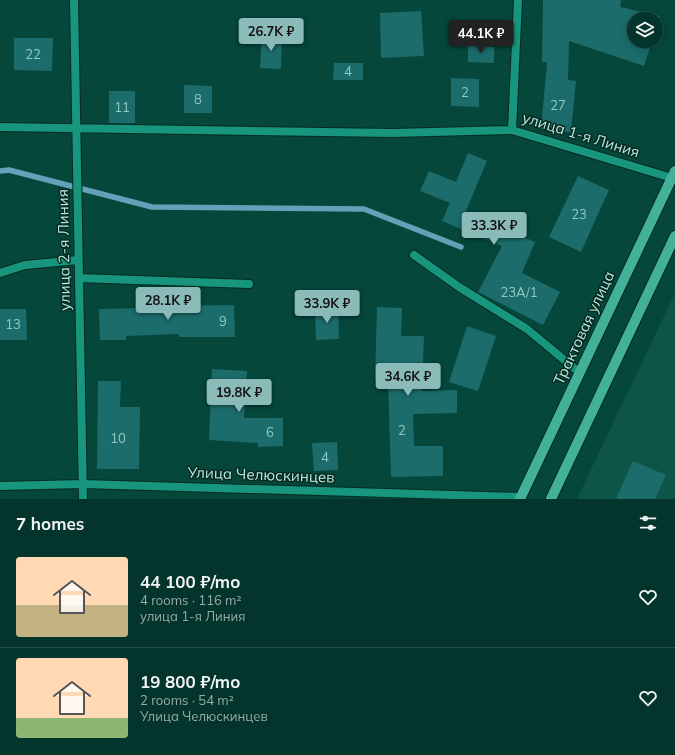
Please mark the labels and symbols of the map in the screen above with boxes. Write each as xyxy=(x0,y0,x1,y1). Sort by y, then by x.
pin: 26.7K ₽ xyxy=(234,18,308,52)
pin: 44.1K ₽ xyxy=(444,20,518,54)
house number: 22 xyxy=(25,46,41,62)
house number: 4 xyxy=(344,63,352,79)
house number: 2 xyxy=(461,84,469,100)
house number: 8 xyxy=(194,91,202,107)
house number: 27 xyxy=(550,97,566,113)
house number: 11 xyxy=(114,99,130,115)
street label: улица 1-я Линия xyxy=(520,108,642,161)
street label: улица 2-я Линия xyxy=(53,189,74,311)
house number: 23 xyxy=(571,206,587,222)
pin: 33.3K ₽ xyxy=(457,212,531,246)
street label: Трактовая улица xyxy=(549,268,618,388)
house number: 23А/1 xyxy=(500,284,538,300)
pin: 28.1K ₽ xyxy=(131,287,205,321)
pin: 33.9K ₽ xyxy=(290,290,364,324)
house number: 9 xyxy=(219,313,227,329)
house number: 13 xyxy=(5,316,21,332)
pin: 34.6K ₽ xyxy=(371,363,445,397)
pin: 19.8K ₽ xyxy=(202,379,276,413)
house number: 2 xyxy=(398,422,406,438)
house number: 6 xyxy=(266,424,274,440)
house number: 10 xyxy=(110,430,126,446)
house number: 4 xyxy=(321,449,329,465)
street label: Улица Челюскинцев xyxy=(186,462,335,487)

